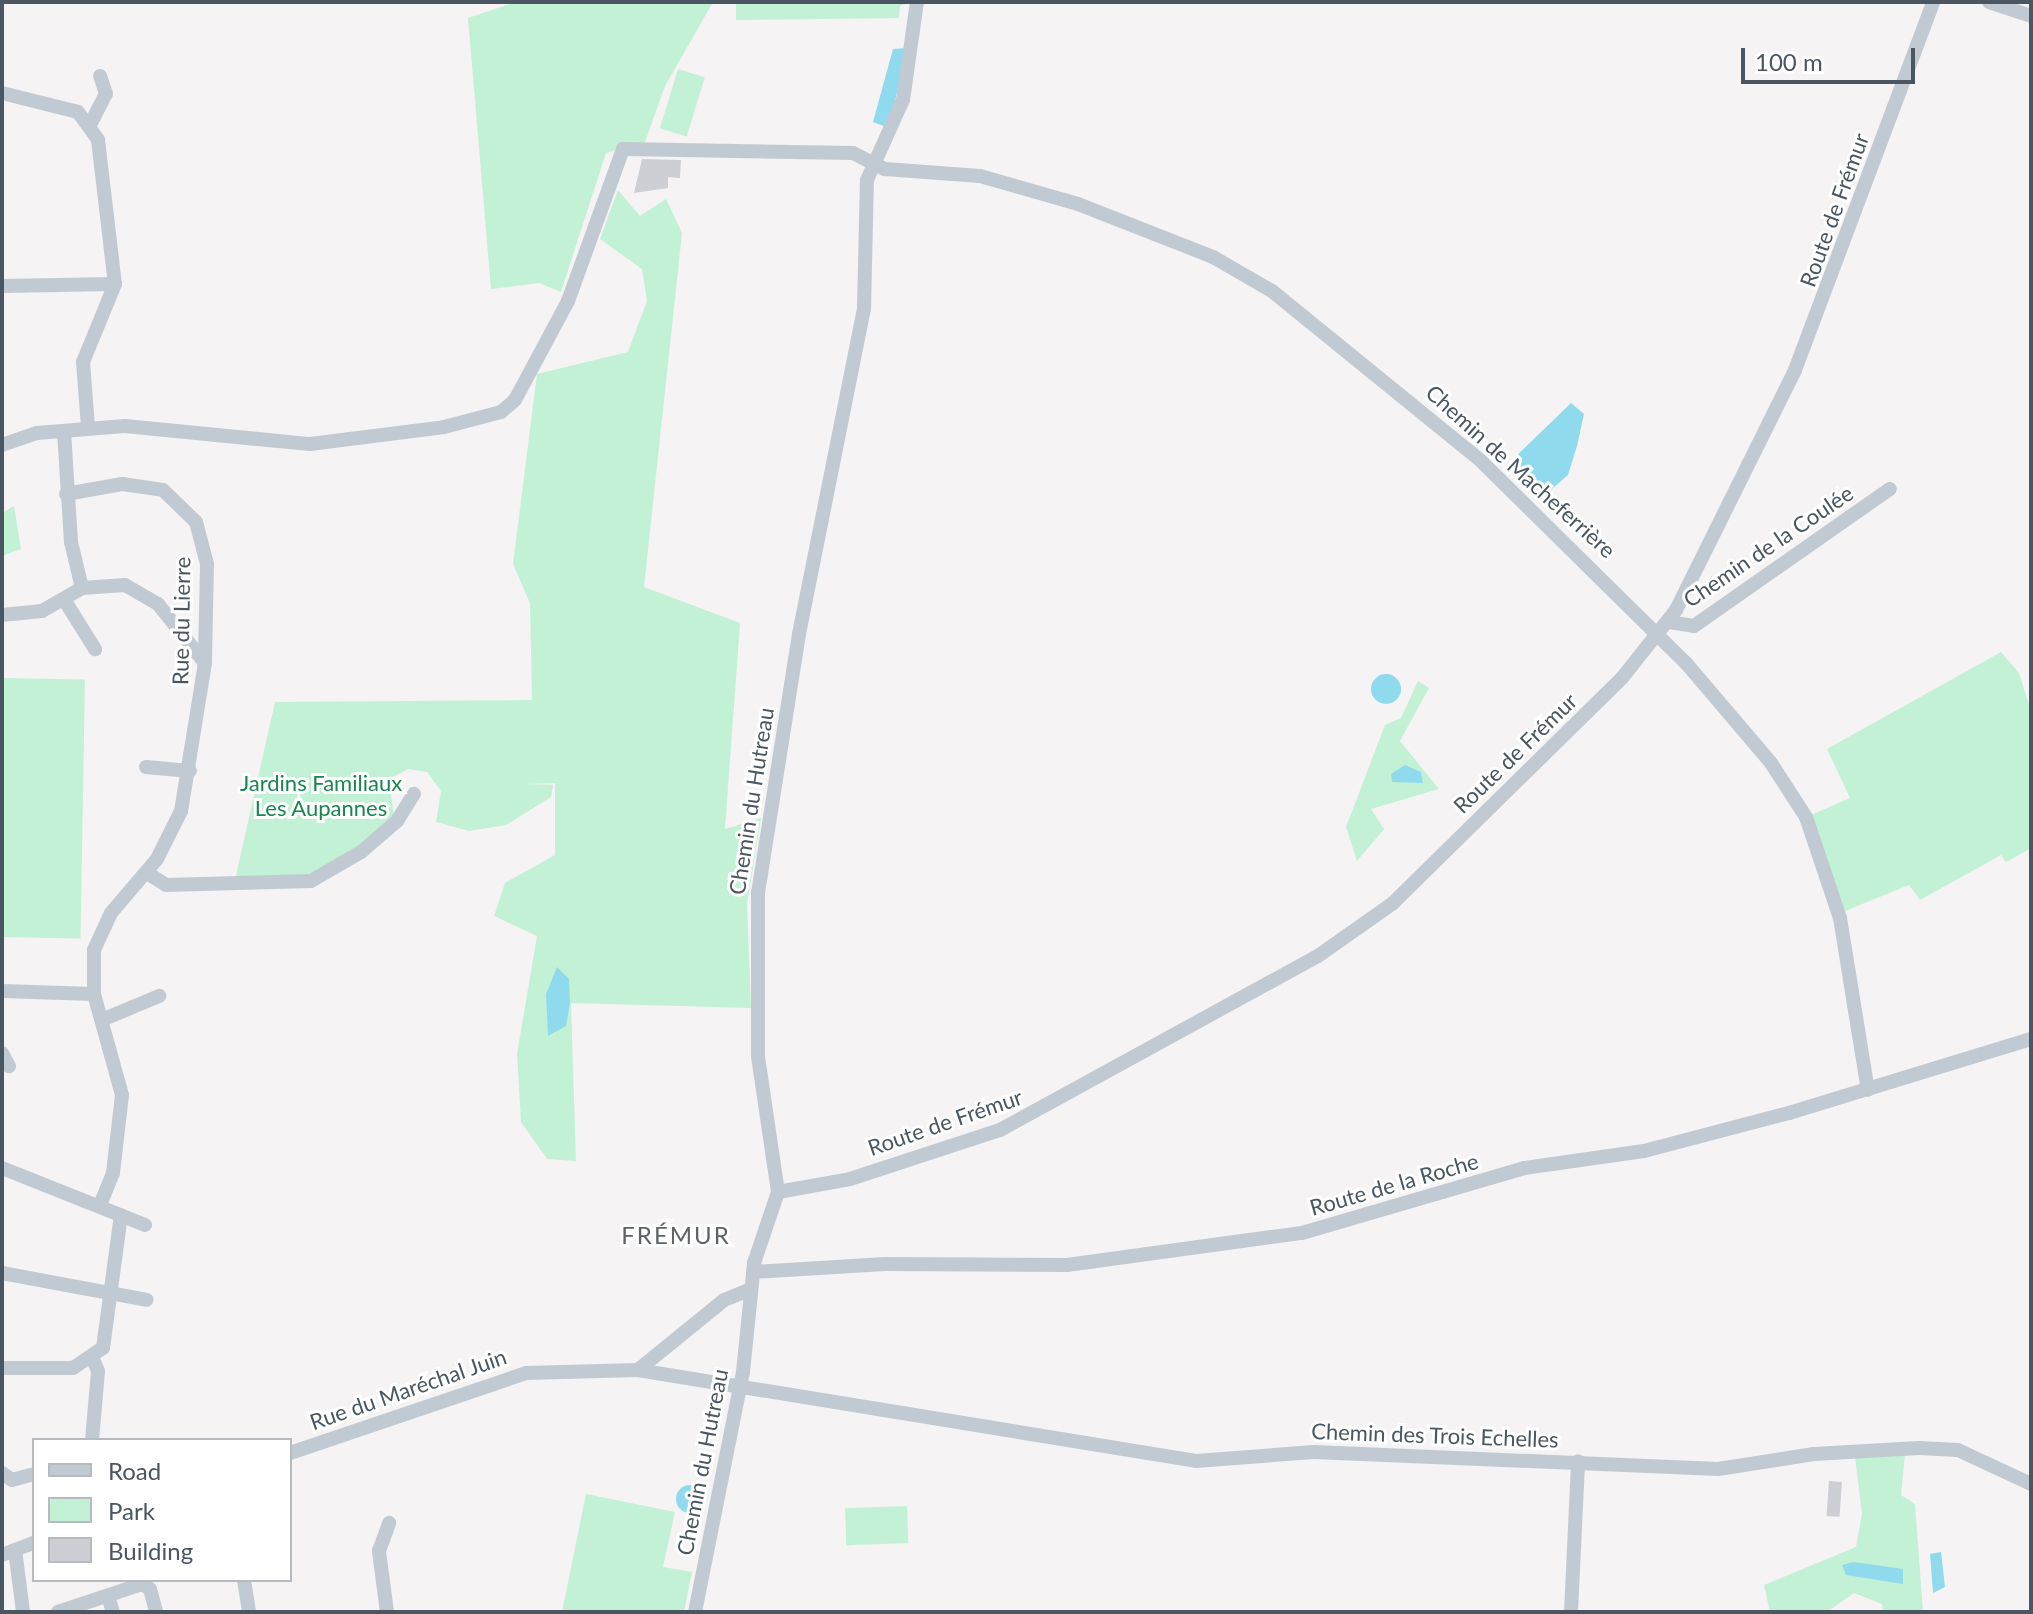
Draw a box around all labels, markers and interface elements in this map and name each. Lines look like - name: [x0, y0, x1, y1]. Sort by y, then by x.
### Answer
- scale bar: [1745, 32, 1919, 82]
- text: 100 m: [1755, 47, 1823, 76]
- street label: Route de Frémur: [1794, 130, 1874, 290]
- street label: Chemin de Macheferrière: [1421, 379, 1621, 563]
- street label: Chemin de la Coulée: [1678, 479, 1858, 613]
- street label: Rue du Lierre: [167, 557, 195, 685]
- street label: Route de Frémur: [1448, 687, 1582, 819]
- street label: Chemin du Hutreau: [723, 705, 779, 897]
- park label: Jardins Familiaux Les Aupannes: [240, 769, 402, 820]
- street label: Route de Frémur: [864, 1083, 1026, 1161]
- street label: Route de la Roche: [1307, 1147, 1481, 1221]
- district label: FRÉMUR: [621, 1221, 731, 1249]
- street label: Rue du Maréchal Juin: [306, 1343, 510, 1435]
- street label: Chemin du Hutreau: [671, 1367, 733, 1557]
- street label: Chemin des Trois Echelles: [1311, 1417, 1559, 1453]
- legend: [32, 1438, 292, 1582]
- text: Road: [108, 1456, 161, 1485]
- text: Park: [108, 1496, 155, 1525]
- text: Building: [108, 1536, 193, 1565]

